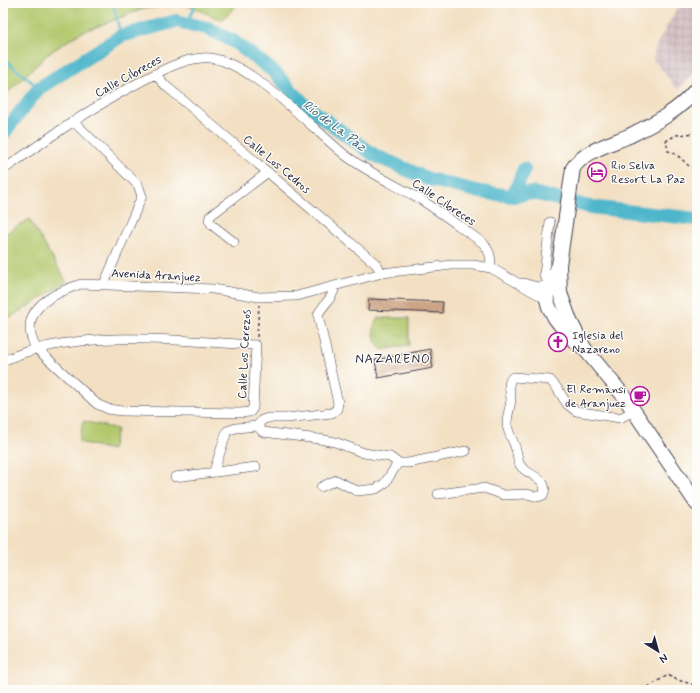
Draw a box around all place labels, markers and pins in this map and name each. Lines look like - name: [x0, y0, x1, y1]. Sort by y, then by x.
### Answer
- place label: Rio Selva Resort La Paz: [611, 158, 685, 188]
- hotel icon: Rio Selva Resort La Paz: [586, 161, 608, 183]
- place label: Iglesia del Nazareno: [572, 328, 624, 358]
- church icon: Iglesia del Nazareno: [547, 331, 569, 353]
- place label: El Remansi de Aranjuez: [565, 382, 626, 412]
- cafe icon: El Remansi de Aranjuez: [629, 385, 651, 407]

